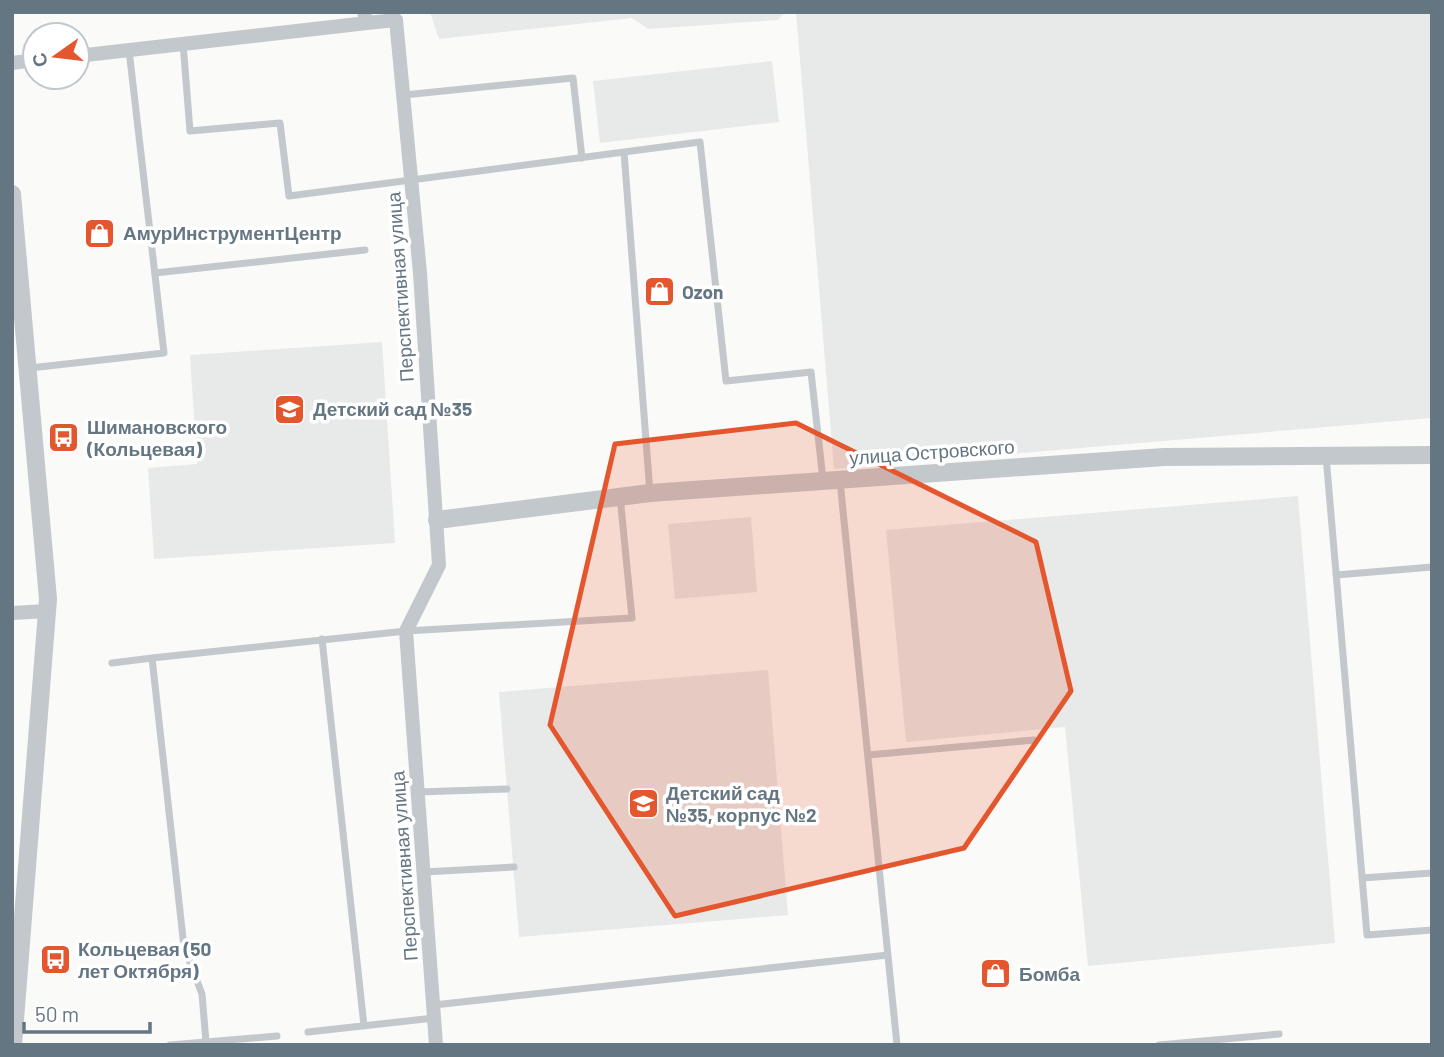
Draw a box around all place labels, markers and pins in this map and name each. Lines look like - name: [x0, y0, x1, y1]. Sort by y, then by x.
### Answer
- shop icon: АмурИнструментЦентр: [83, 216, 117, 250]
- place label: АмурИнструментЦентр: [123, 221, 342, 244]
- shop icon: Ozon: [642, 275, 676, 309]
- place label: Ozon: [682, 280, 724, 303]
- school or university icon: Детский сад №35: [273, 392, 307, 426]
- place label: Детский сад №35: [313, 397, 472, 420]
- place label: Шимановского (Кольцевая): [86, 415, 227, 460]
- bus stop icon: Шимановского (Кольцевая): [47, 421, 81, 455]
- place label: Детский сад №35, корпус №2: [666, 781, 817, 826]
- school or university icon: Детский сад №35, корпус №2: [626, 787, 660, 821]
- place label: Кольцевая (50 лет Октября): [78, 937, 211, 982]
- bus stop icon: Кольцевая (50 лет Октября): [38, 943, 72, 977]
- shop icon: Бомба: [979, 957, 1013, 991]
- place label: Бомба: [1019, 962, 1081, 985]

